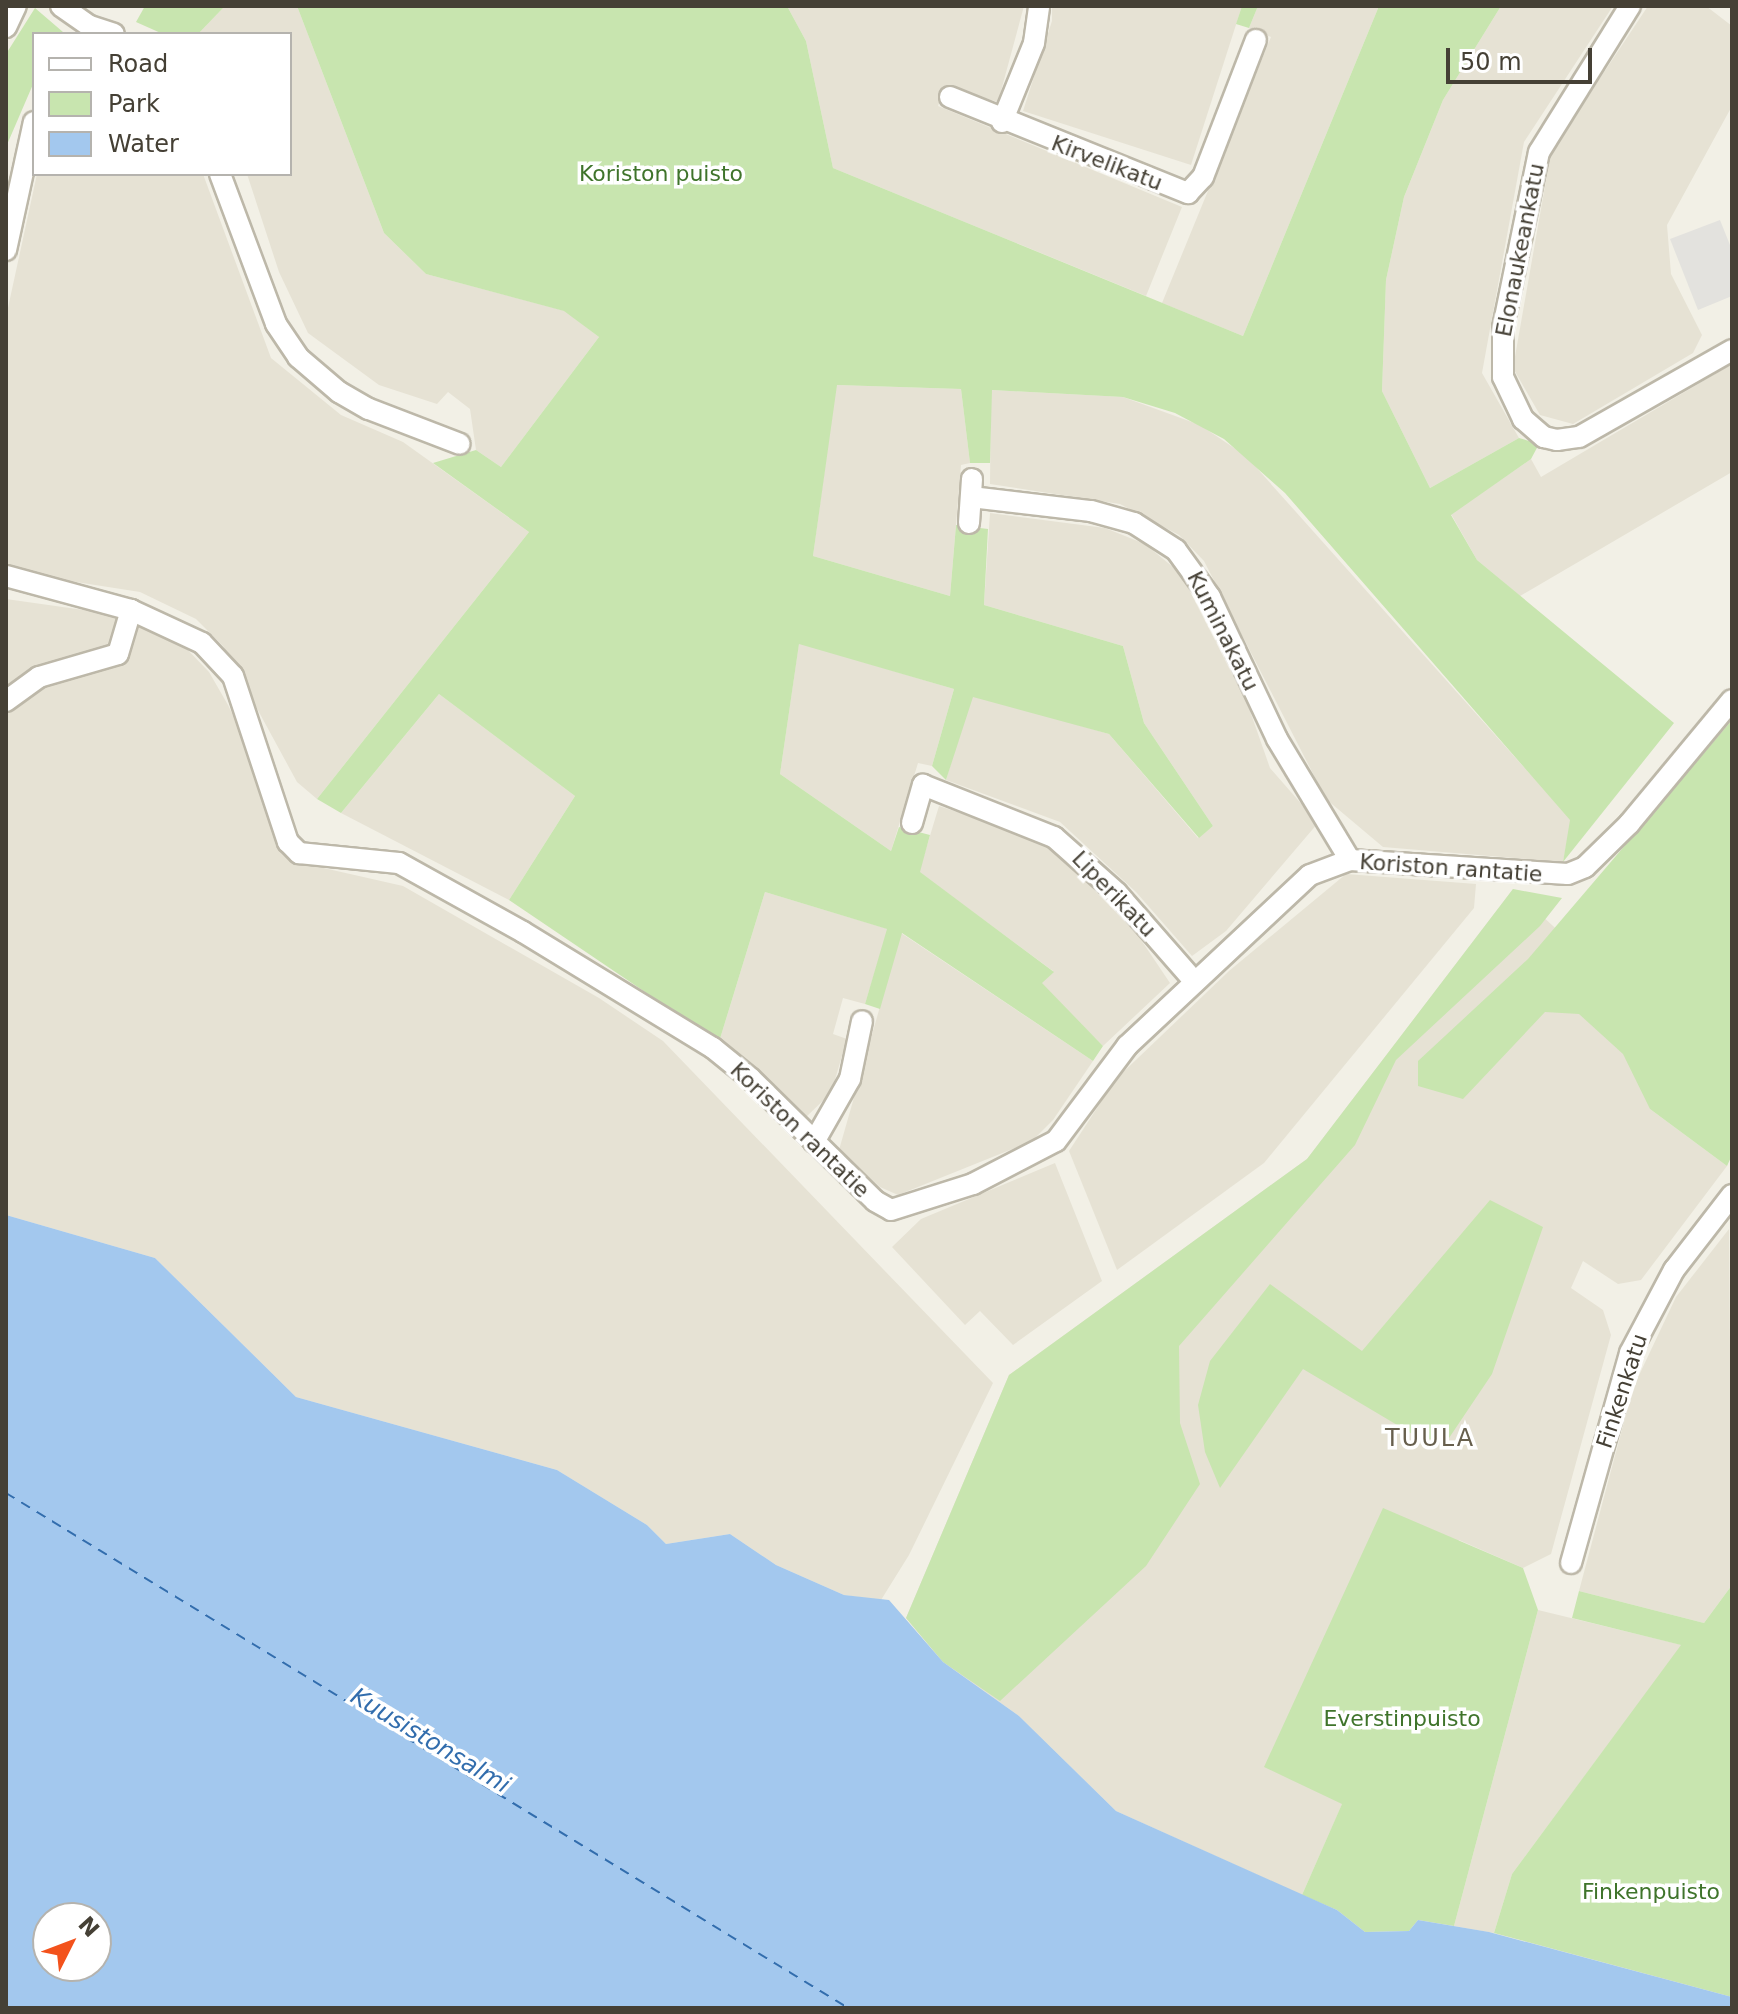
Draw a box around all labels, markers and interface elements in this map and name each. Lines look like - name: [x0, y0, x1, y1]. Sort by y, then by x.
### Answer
- legend: [32, 32, 292, 176]
- scale bar: [1450, 32, 1596, 82]
- text: 50 m: [1460, 48, 1522, 76]
- text: Road: [108, 50, 168, 78]
- text: Park: [108, 90, 160, 118]
- text: Water: [108, 130, 179, 158]
- street label: Kirvelikatu: [1048, 130, 1166, 196]
- park label: Koriston puisto: [579, 161, 743, 187]
- street label: Elonaukeankatu: [1490, 161, 1550, 339]
- street label: Kuminakatu: [1182, 567, 1264, 695]
- street label: Liperikatu: [1066, 845, 1162, 943]
- street label: Koriston rantatie: [1359, 848, 1543, 888]
- street label: Koriston rantatie: [725, 1057, 875, 1203]
- street label: Finkenkatu: [1591, 1330, 1653, 1452]
- district label: TUULA: [1385, 1425, 1475, 1453]
- water label: Kuusistonsalmi: [345, 1682, 515, 1800]
- park label: Everstinpuisto: [1323, 1706, 1481, 1732]
- park label: Finkenpuisto: [1582, 1879, 1720, 1905]
- north arrow: [32, 1902, 112, 1982]
- text: N: [73, 1912, 104, 1942]

